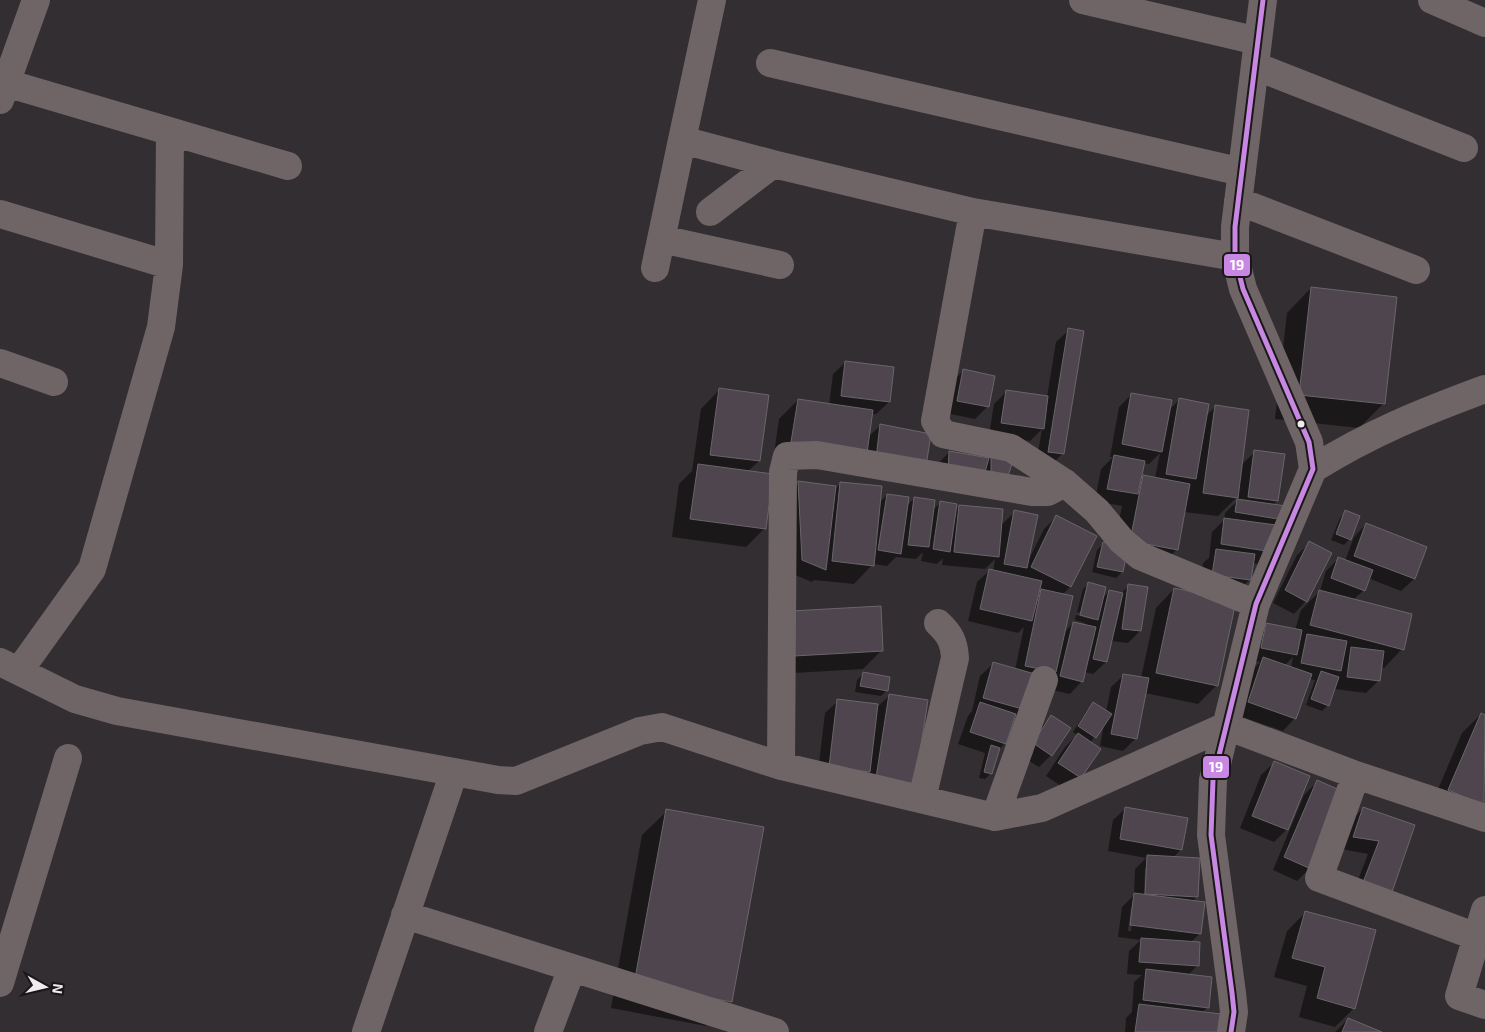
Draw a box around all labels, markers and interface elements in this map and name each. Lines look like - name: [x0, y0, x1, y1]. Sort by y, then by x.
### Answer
- line badge: 19: [1223, 253, 1251, 277]
- text: 19: [1230, 256, 1244, 273]
- unlabelled marker: [1296, 419, 1306, 429]
- line badge: 19: [1202, 755, 1230, 779]
- text: 19: [1209, 758, 1223, 775]
- north arrow: [20, 962, 70, 1012]
- text: N: [49, 983, 67, 995]

